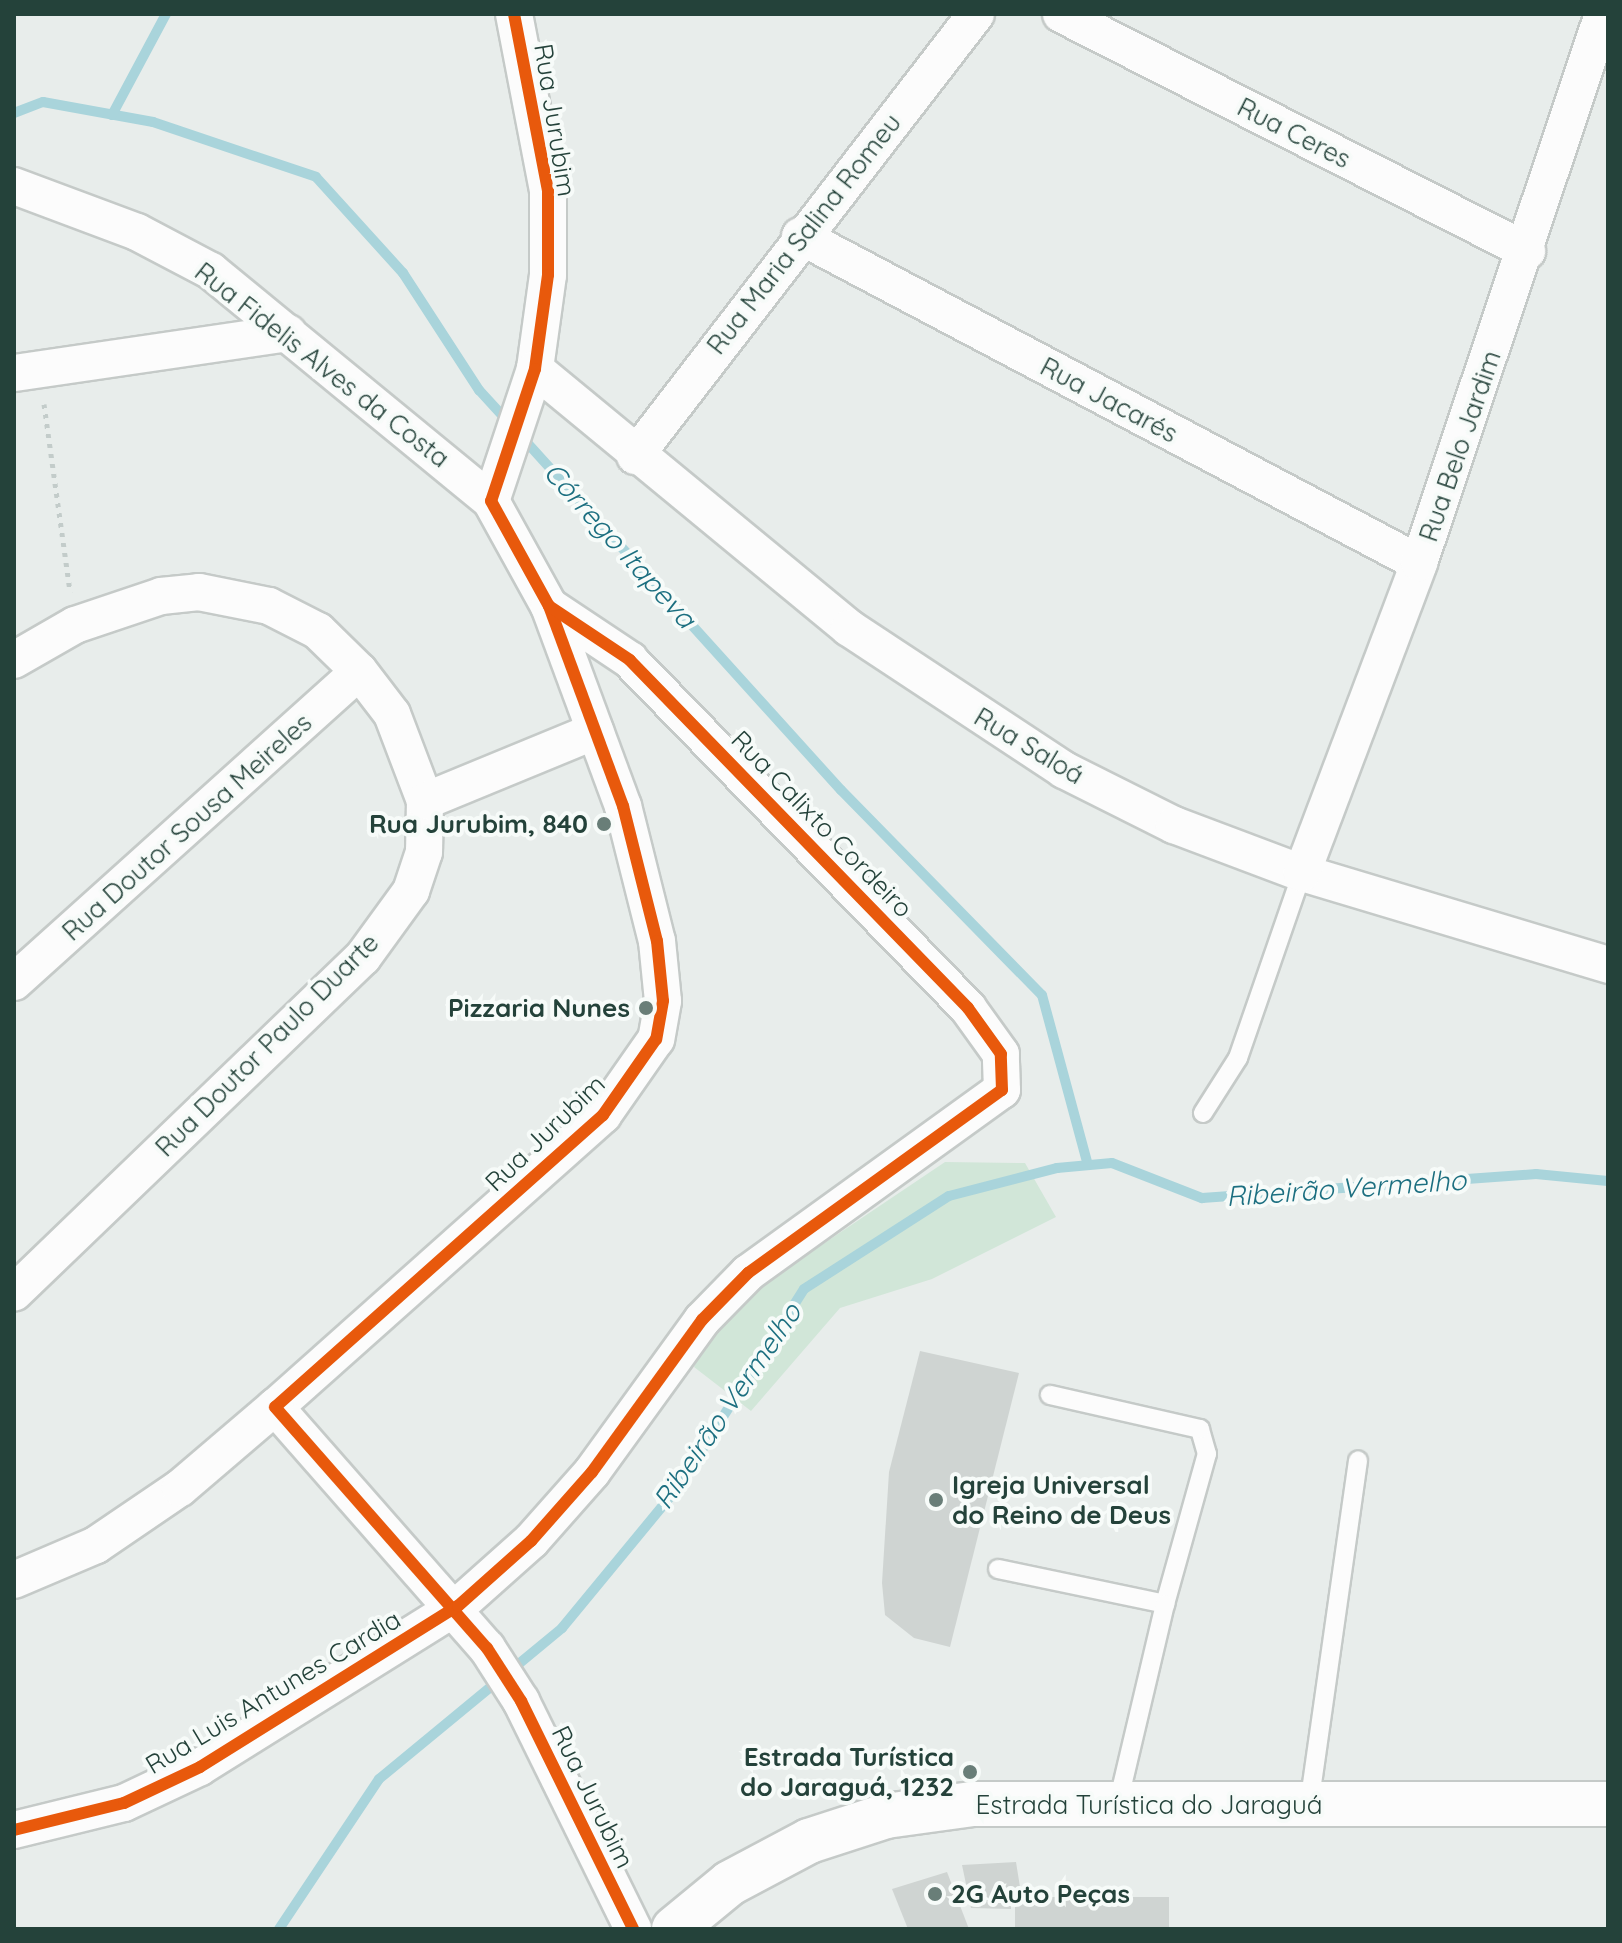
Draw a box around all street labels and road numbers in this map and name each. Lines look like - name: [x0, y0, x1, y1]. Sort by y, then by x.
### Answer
- street label: Rua Jurubim: [528, 41, 582, 199]
- street label: Rua Ceres: [1232, 91, 1356, 175]
- street label: Rua Maria Salina Romeu: [700, 108, 908, 360]
- street label: Rua Fidelis Alves da Costa: [189, 256, 455, 474]
- street label: Rua Belo Jardim: [1413, 346, 1507, 546]
- street label: Rua Jacarés: [1035, 351, 1183, 449]
- street label: Rua Saloá: [969, 701, 1089, 791]
- street label: Rua Doutor Sousa Meireles: [56, 707, 318, 947]
- street label: Rua Calixto Cordeiro: [725, 724, 919, 924]
- street label: Rua Doutor Paulo Duarte: [149, 927, 385, 1163]
- street label: Rua Jurubim: [479, 1068, 611, 1198]
- street label: Rua Luis Antunes Cardia: [140, 1603, 406, 1781]
- street label: Rua Jurubim: [545, 1721, 641, 1873]
- street label: Estrada Turística do Jaraguá: [976, 1789, 1322, 1821]

